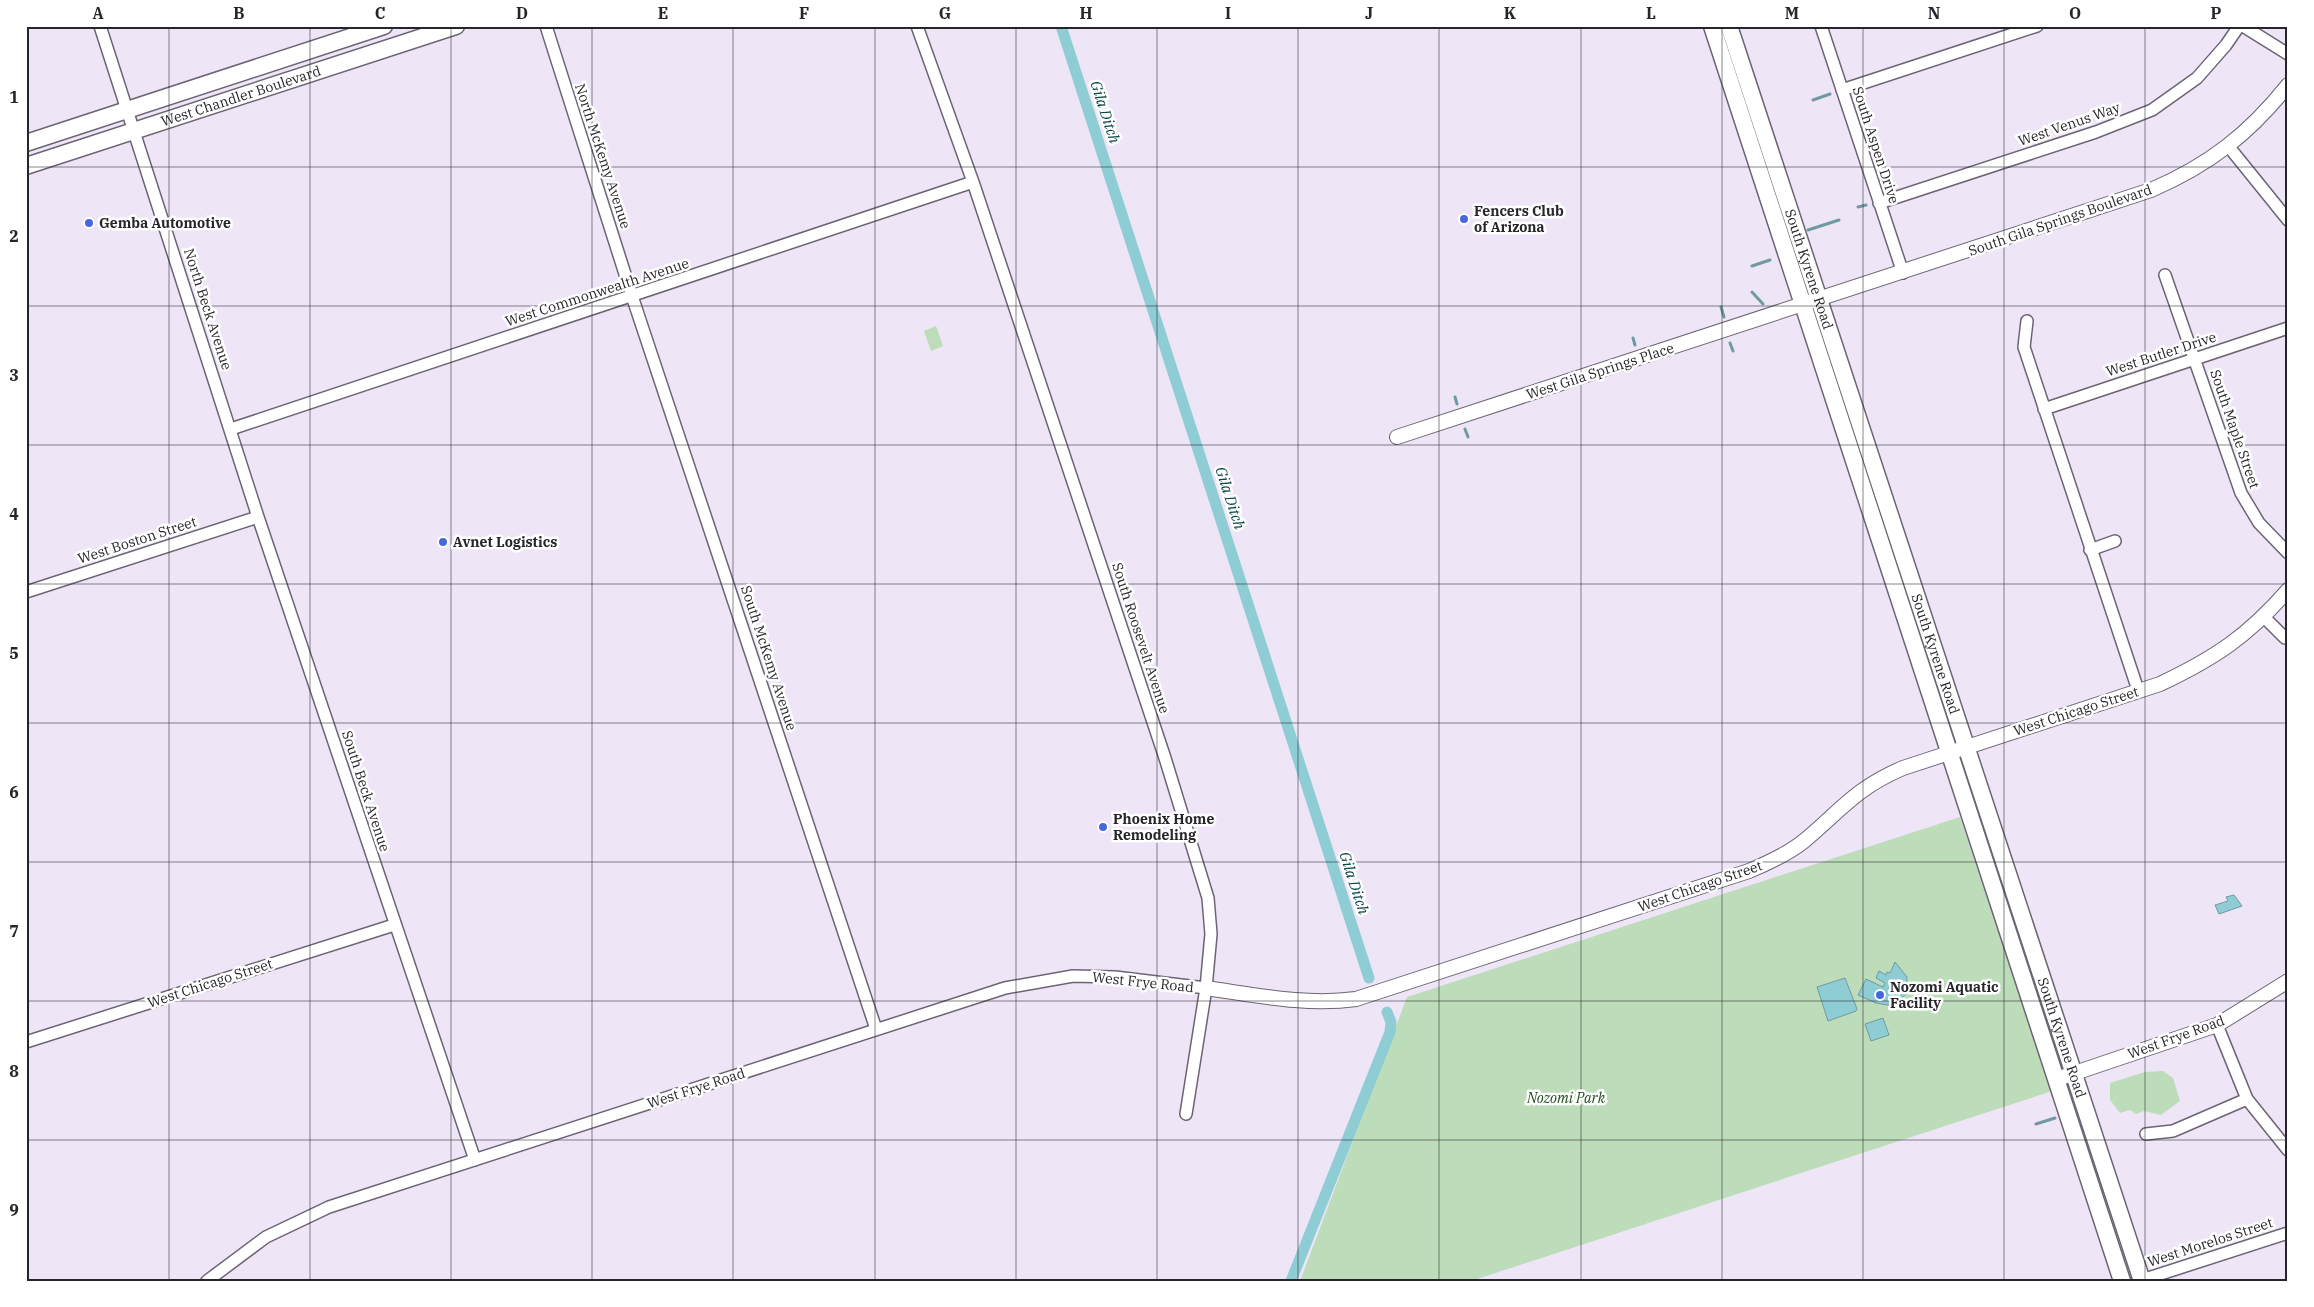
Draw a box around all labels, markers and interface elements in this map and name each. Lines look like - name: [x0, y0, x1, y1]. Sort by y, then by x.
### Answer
- text: A: [92, 3, 104, 23]
- text: B: [233, 3, 245, 23]
- text: C: [375, 3, 385, 23]
- text: D: [516, 3, 528, 23]
- text: E: [658, 3, 668, 23]
- text: F: [799, 3, 809, 23]
- text: G: [939, 3, 951, 23]
- text: H: [1080, 3, 1093, 23]
- text: I: [1225, 3, 1231, 23]
- text: J: [1365, 3, 1373, 23]
- text: K: [1504, 3, 1517, 23]
- text: L: [1646, 3, 1656, 23]
- text: M: [1785, 3, 1799, 23]
- text: N: [1928, 3, 1940, 23]
- text: O: [2069, 3, 2081, 23]
- text: P: [2211, 3, 2222, 23]
- street label: West Chandler Boulevard: [159, 61, 323, 130]
- water label: Gila Ditch: [1086, 78, 1125, 146]
- street label: North McKemy Avenue: [571, 81, 635, 231]
- street label: South Aspen Drive: [1849, 84, 1903, 206]
- text: 1: [9, 87, 19, 107]
- street label: West Venus Way: [2016, 98, 2123, 150]
- street label: South Gila Springs Boulevard: [1966, 180, 2154, 260]
- place label: Fencers Club of Arizona: [1474, 202, 1564, 236]
- street label: South Kyrene Road: [1781, 207, 1837, 332]
- marker: Fencers Club of Arizona: [1458, 213, 1470, 225]
- place label: Gemba Automotive: [99, 214, 231, 232]
- marker: Gemba Automotive: [83, 217, 95, 229]
- text: 2: [9, 226, 19, 246]
- street label: North Beck Avenue: [180, 246, 236, 372]
- street label: West Commonwealth Avenue: [503, 254, 691, 330]
- street label: West Butler Drive: [2104, 328, 2218, 380]
- street label: West Gila Springs Place: [1524, 339, 1676, 403]
- text: 3: [9, 365, 19, 385]
- street label: South Maple Street: [2206, 367, 2264, 491]
- water label: Gila Ditch: [1211, 464, 1250, 532]
- text: 4: [9, 504, 19, 524]
- street label: West Boston Street: [75, 512, 199, 568]
- place label: Avnet Logistics: [453, 533, 557, 551]
- marker: Avnet Logistics: [437, 536, 449, 548]
- street label: South Roosevelt Avenue: [1108, 560, 1174, 716]
- street label: South McKemy Avenue: [737, 583, 801, 733]
- street label: South Kyrene Road: [1907, 591, 1964, 717]
- text: 5: [9, 643, 19, 663]
- street label: West Chicago Street: [2011, 682, 2141, 740]
- street label: South Beck Avenue: [338, 728, 394, 854]
- text: 6: [9, 782, 19, 802]
- place label: Phoenix Home Remodeling: [1113, 810, 1214, 844]
- marker: Phoenix Home Remodeling: [1097, 821, 1109, 833]
- water label: Gila Ditch: [1335, 849, 1374, 917]
- street label: West Chicago Street: [1635, 856, 1765, 916]
- text: 7: [9, 921, 19, 941]
- street label: West Chicago Street: [145, 954, 275, 1012]
- street label: West Frye Road: [1091, 968, 1195, 996]
- street label: South Kyrene Road: [2034, 975, 2090, 1101]
- place label: Nozomi Aquatic Facility: [1890, 978, 1999, 1012]
- marker: Nozomi Aquatic Facility: [1874, 989, 1886, 1001]
- street label: West Frye Road: [2125, 1011, 2227, 1063]
- text: 8: [9, 1061, 19, 1081]
- street label: West Frye Road: [645, 1064, 748, 1112]
- park label: Nozomi Park: [1526, 1089, 1606, 1107]
- text: 9: [9, 1200, 19, 1220]
- street label: West Morelos Street: [2145, 1213, 2275, 1271]

